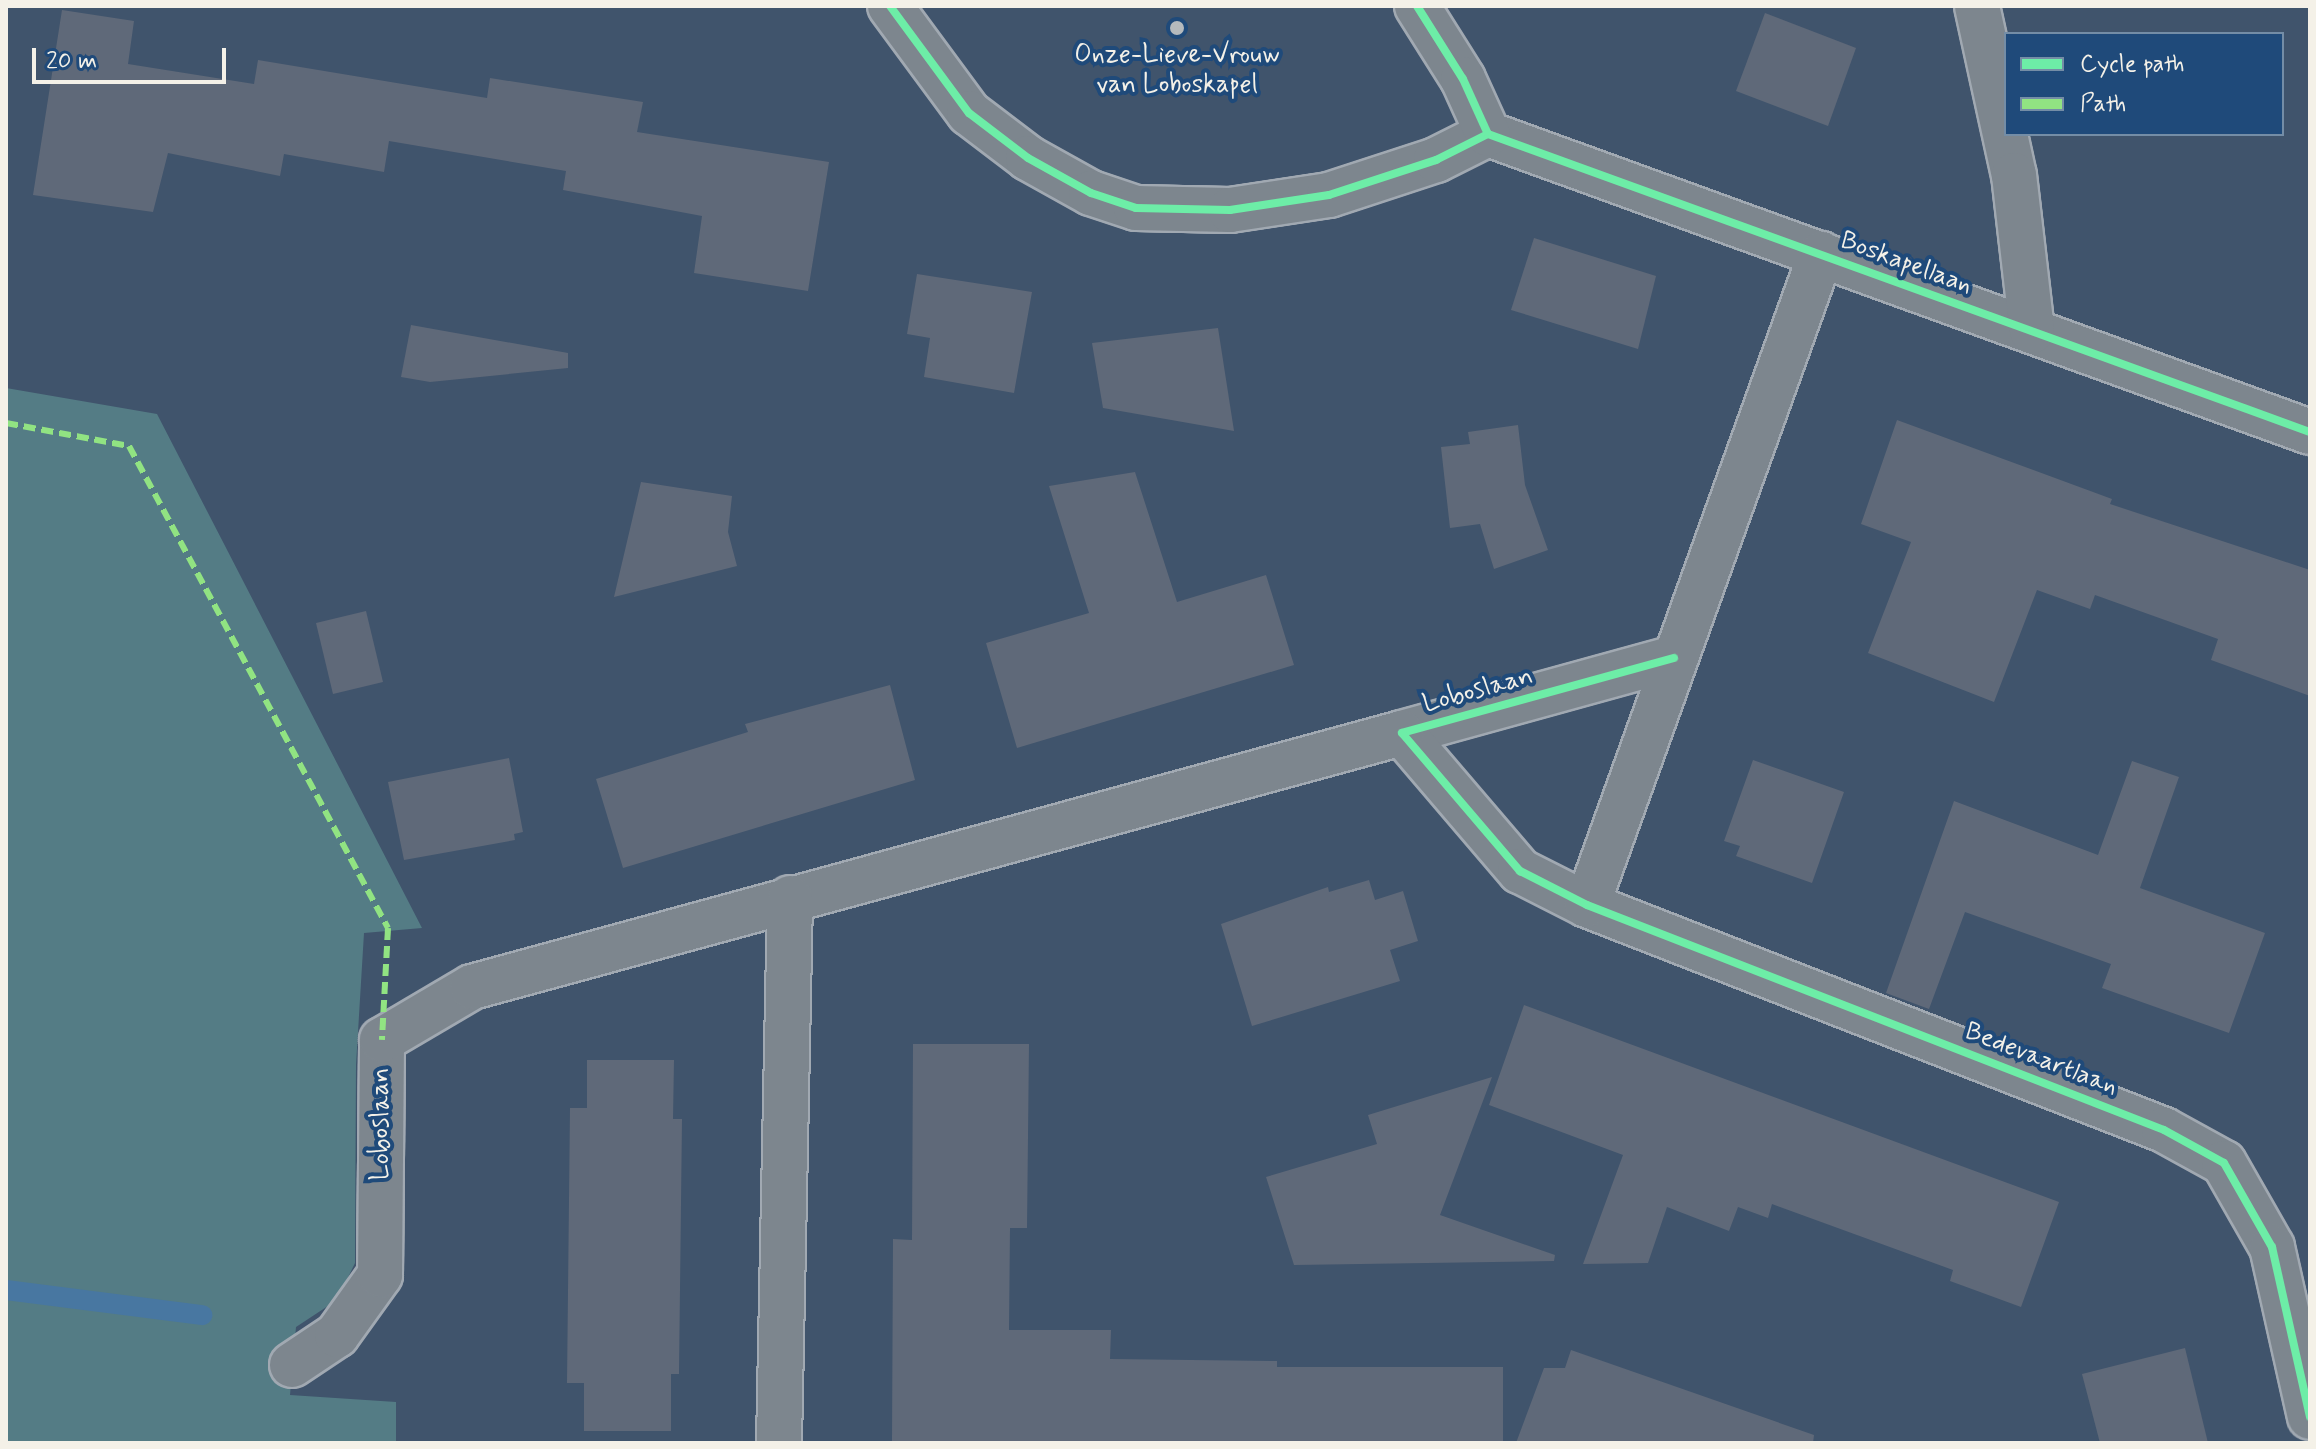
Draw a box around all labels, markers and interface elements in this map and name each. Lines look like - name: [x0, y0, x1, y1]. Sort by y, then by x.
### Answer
- marker: Onze-Lieve-Vrouw van Loboskapel: [1168, 19, 1186, 37]
- scale bar: [36, 32, 230, 82]
- legend: [2004, 32, 2284, 136]
- place label: Onze-Lieve-Vrouw van Loboskapel: [1074, 40, 1280, 102]
- text: 20 m: [46, 46, 97, 77]
- text: Cycle path: [2080, 49, 2185, 80]
- text: Path: [2080, 89, 2126, 120]
- street label: Boskapellaan: [1836, 226, 1976, 302]
- street label: Loboslaan: [1420, 661, 1536, 721]
- street label: Bedevaartlaan: [1960, 1017, 2122, 1103]
- street label: Loboslaan: [366, 1068, 398, 1180]

